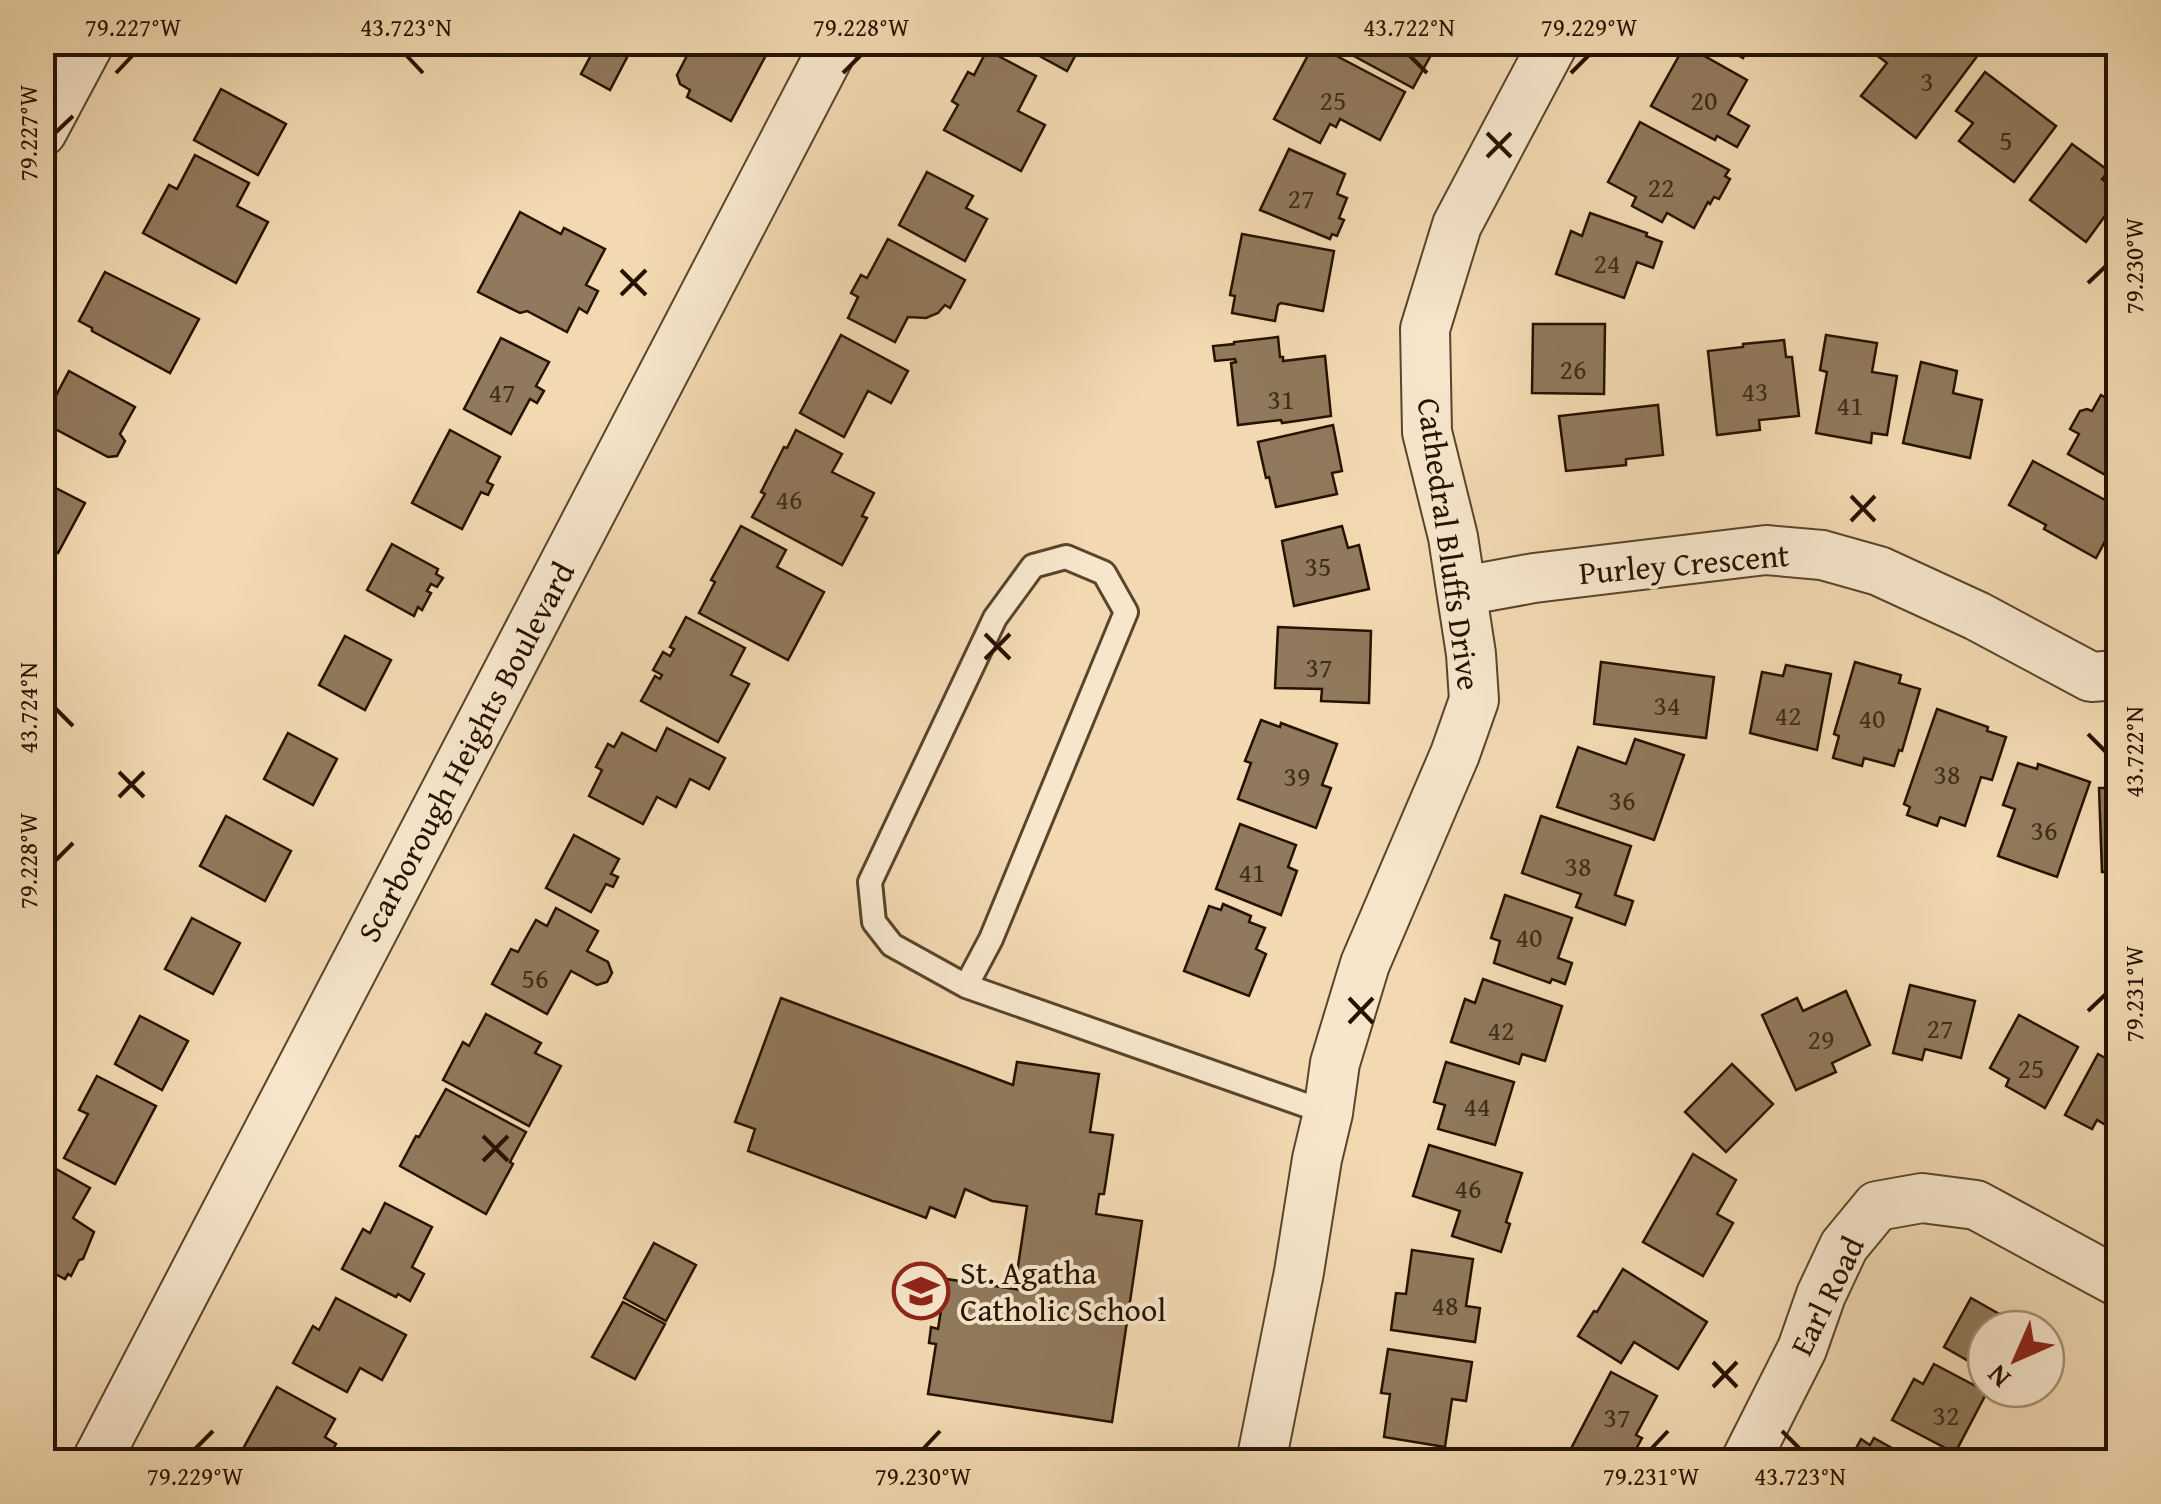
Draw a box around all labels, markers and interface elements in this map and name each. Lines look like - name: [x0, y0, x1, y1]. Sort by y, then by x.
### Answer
- text: 79.227°W: [85, 9, 181, 45]
- text: 43.723°N: [360, 9, 452, 45]
- text: 79.228°W: [813, 9, 909, 45]
- text: 43.722°N: [1363, 9, 1455, 45]
- text: 79.229°W: [1541, 9, 1637, 45]
- house number: 3: [1920, 60, 1934, 101]
- house number: 25: [1320, 79, 1346, 120]
- house number: 20: [1691, 79, 1717, 120]
- text: 79.227°W: [10, 85, 46, 181]
- house number: 5: [1999, 119, 2013, 160]
- house number: 22: [1648, 166, 1674, 207]
- house number: 27: [1288, 177, 1314, 218]
- text: 79.230°W: [2116, 218, 2152, 314]
- house number: 24: [1594, 242, 1620, 283]
- house number: 26: [1560, 348, 1586, 389]
- house number: 43: [1742, 370, 1768, 411]
- house number: 47: [489, 371, 515, 412]
- house number: 31: [1268, 378, 1294, 419]
- house number: 41: [1837, 384, 1863, 425]
- street label: Cathedral Bluffs Drive: [1406, 395, 1493, 693]
- house number: 46: [776, 478, 802, 519]
- street label: Purley Crescent: [1577, 531, 1791, 596]
- house number: 35: [1305, 545, 1331, 586]
- street label: Scarborough Heights Boulevard: [345, 553, 586, 950]
- house number: 37: [1306, 646, 1332, 687]
- text: 43.724°N: [10, 662, 46, 754]
- house number: 34: [1654, 684, 1680, 725]
- house number: 42: [1775, 694, 1801, 735]
- house number: 40: [1859, 697, 1885, 738]
- text: 43.722°N: [2116, 706, 2152, 798]
- house number: 38: [1934, 753, 1960, 794]
- house number: 39: [1284, 755, 1310, 796]
- house number: 36: [1609, 779, 1635, 820]
- house number: 36: [2031, 809, 2057, 850]
- text: 79.228°W: [10, 813, 46, 909]
- house number: 38: [1565, 845, 1591, 886]
- house number: 41: [1239, 851, 1265, 892]
- house number: 40: [1516, 916, 1542, 957]
- text: 79.231°W: [2116, 946, 2152, 1042]
- house number: 56: [522, 957, 548, 998]
- house number: 27: [1927, 1007, 1953, 1048]
- house number: 42: [1488, 1009, 1514, 1050]
- house number: 29: [1808, 1018, 1834, 1059]
- house number: 25: [2018, 1047, 2044, 1088]
- house number: 44: [1464, 1085, 1490, 1126]
- house number: 46: [1455, 1167, 1481, 1208]
- street label: Earl Road: [1777, 1228, 1876, 1363]
- place label: St. Agatha Catholic School: [960, 1249, 1166, 1333]
- school or university icon: St. Agatha Catholic School: [891, 1261, 951, 1321]
- house number: 48: [1432, 1284, 1458, 1325]
- north arrow: [1966, 1309, 2066, 1409]
- text: N: [1977, 1356, 2019, 1398]
- house number: 32: [1933, 1394, 1959, 1435]
- house number: 37: [1604, 1396, 1630, 1437]
- text: 79.229°W: [147, 1458, 243, 1494]
- text: 79.230°W: [875, 1458, 971, 1494]
- text: 79.231°W: [1603, 1458, 1699, 1494]
- text: 43.723°N: [1754, 1458, 1846, 1494]

